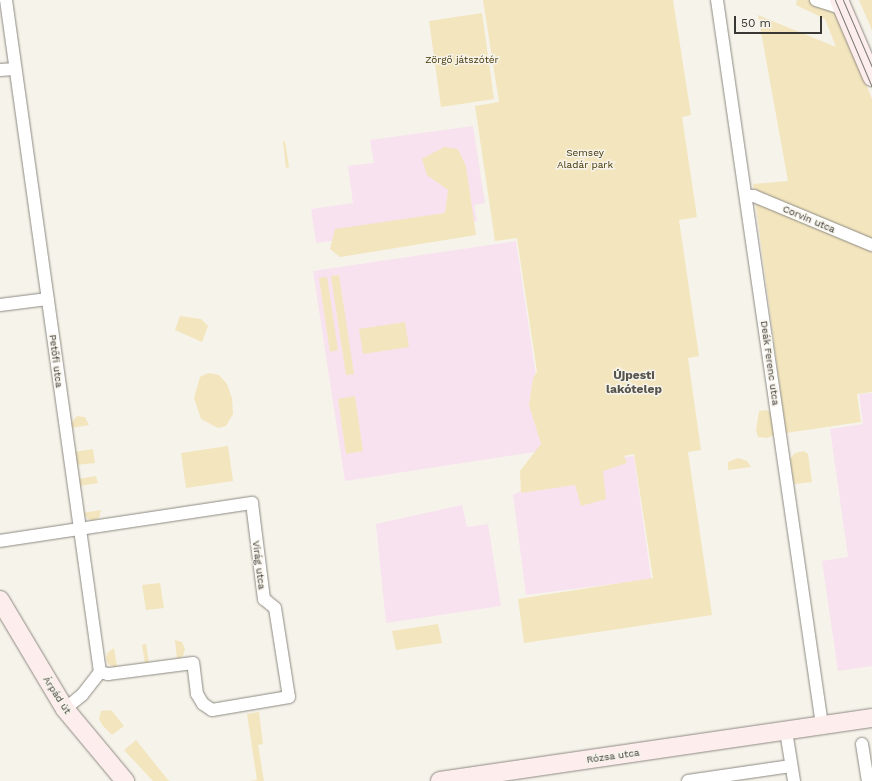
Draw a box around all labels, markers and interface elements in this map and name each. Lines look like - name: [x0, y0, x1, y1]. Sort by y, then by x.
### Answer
- scale bar: [736, 8, 824, 34]
- text: 50 m: [741, 16, 771, 30]
- park label: Zörgő játszótér: [425, 54, 499, 66]
- park label: Semsey Aladár park: [557, 146, 613, 170]
- street label: Corvin utca: [781, 203, 837, 235]
- street label: Deák Ferenc utca: [758, 320, 782, 406]
- street label: Petőfi utca: [47, 334, 65, 388]
- district label: Újpesti lakótelep: [606, 369, 662, 397]
- street label: Virág utca: [250, 540, 268, 590]
- street label: Árpád út: [40, 674, 74, 716]
- street label: Rózsa utca: [586, 746, 640, 766]

